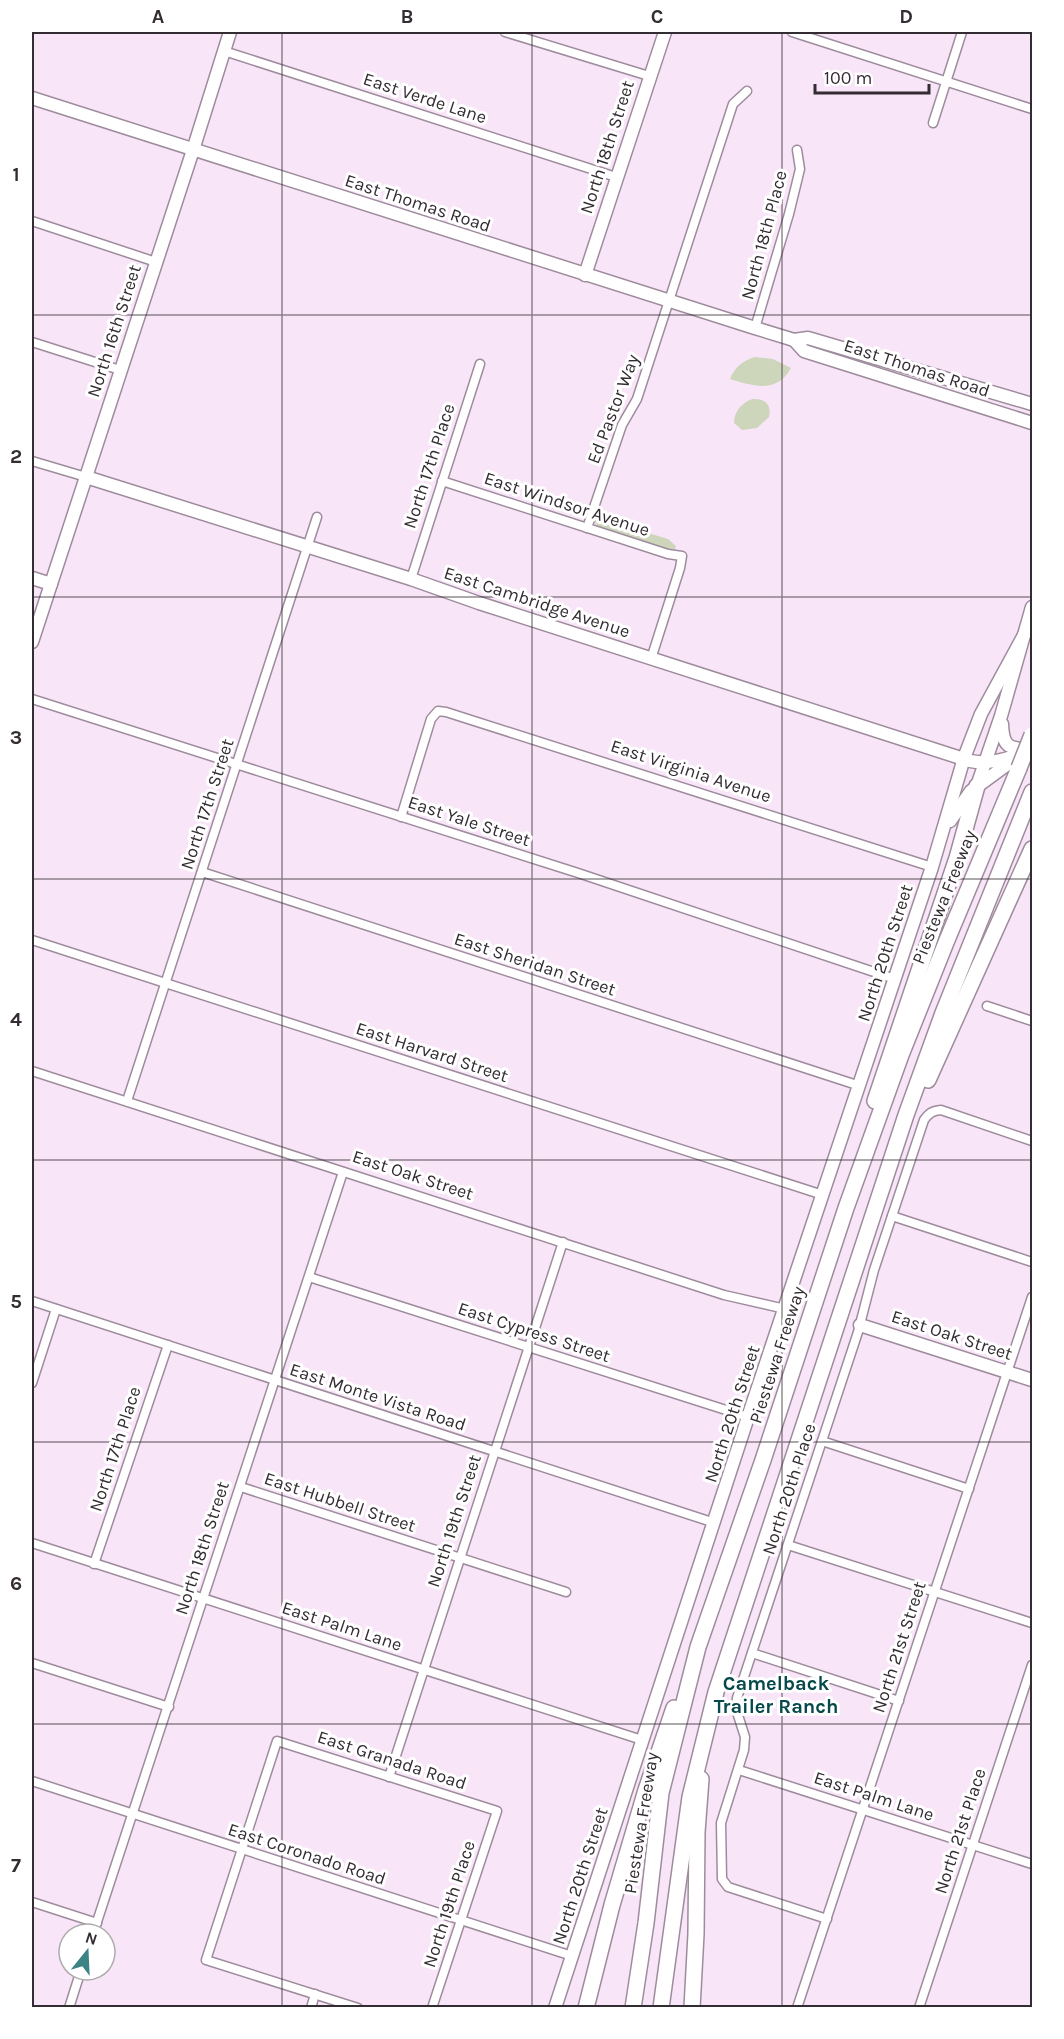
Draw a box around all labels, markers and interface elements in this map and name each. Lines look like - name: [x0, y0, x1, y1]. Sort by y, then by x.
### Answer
- text: A: [152, 5, 165, 28]
- text: B: [401, 5, 413, 28]
- text: C: [651, 5, 663, 28]
- text: D: [899, 5, 913, 28]
- scale bar: [815, 57, 929, 95]
- text: 100 m: [824, 67, 872, 89]
- street label: East Verde Lane: [361, 68, 489, 128]
- street label: North 18th Street: [575, 77, 639, 216]
- text: 1: [12, 163, 20, 186]
- street label: North 18th Place: [736, 168, 792, 302]
- street label: East Thomas Road: [342, 169, 494, 237]
- street label: North 16th Street: [82, 262, 146, 400]
- street label: East Thomas Road: [841, 334, 993, 402]
- street label: Ed Pastor Way: [582, 351, 644, 467]
- street label: North 17th Place: [398, 401, 460, 531]
- text: 2: [10, 445, 22, 468]
- street label: East Windsor Avenue: [481, 467, 653, 541]
- street label: East Cambridge Avenue: [441, 561, 633, 643]
- text: 3: [10, 726, 22, 749]
- street label: East Virginia Avenue: [608, 735, 774, 807]
- street label: North 17th Street: [175, 736, 239, 872]
- street label: East Yale Street: [405, 791, 533, 851]
- street label: Piestewa Freeway: [907, 826, 981, 967]
- street label: North 20th Street: [852, 881, 918, 1024]
- street label: East Sheridan Street: [451, 928, 619, 1001]
- text: 4: [10, 1008, 22, 1031]
- street label: East Harvard Street: [353, 1017, 511, 1087]
- street label: East Oak Street: [350, 1145, 476, 1205]
- street label: Piestewa Freeway: [744, 1283, 810, 1426]
- text: 5: [10, 1290, 22, 1313]
- street label: East Cypress Street: [455, 1297, 613, 1367]
- street label: East Oak Street: [889, 1305, 1015, 1365]
- street label: North 20th Street: [699, 1342, 765, 1485]
- street label: East Monte Vista Road: [287, 1358, 469, 1436]
- street label: North 17th Place: [84, 1384, 146, 1514]
- street label: North 20th Place: [757, 1420, 821, 1558]
- street label: North 19th Street: [422, 1452, 486, 1590]
- street label: East Hubbell Street: [262, 1467, 419, 1537]
- street label: North 18th Street: [170, 1478, 234, 1617]
- text: 6: [10, 1572, 22, 1595]
- street label: North 21st Street: [867, 1578, 931, 1715]
- street label: East Palm Lane: [279, 1596, 405, 1656]
- district label: Camelback Trailer Ranch: [714, 1672, 838, 1718]
- street label: East Granada Road: [315, 1725, 469, 1795]
- street label: Piestewa Freeway: [619, 1750, 663, 1895]
- street label: North 21st Place: [929, 1765, 991, 1897]
- street label: East Palm Lane: [811, 1766, 937, 1826]
- street label: North 20th Street: [547, 1804, 613, 1947]
- street label: East Coronado Road: [225, 1818, 389, 1890]
- street label: North 19th Place: [418, 1838, 480, 1970]
- text: 7: [11, 1854, 21, 1877]
- north arrow: [57, 1922, 117, 1982]
- text: N: [83, 1927, 100, 1949]

